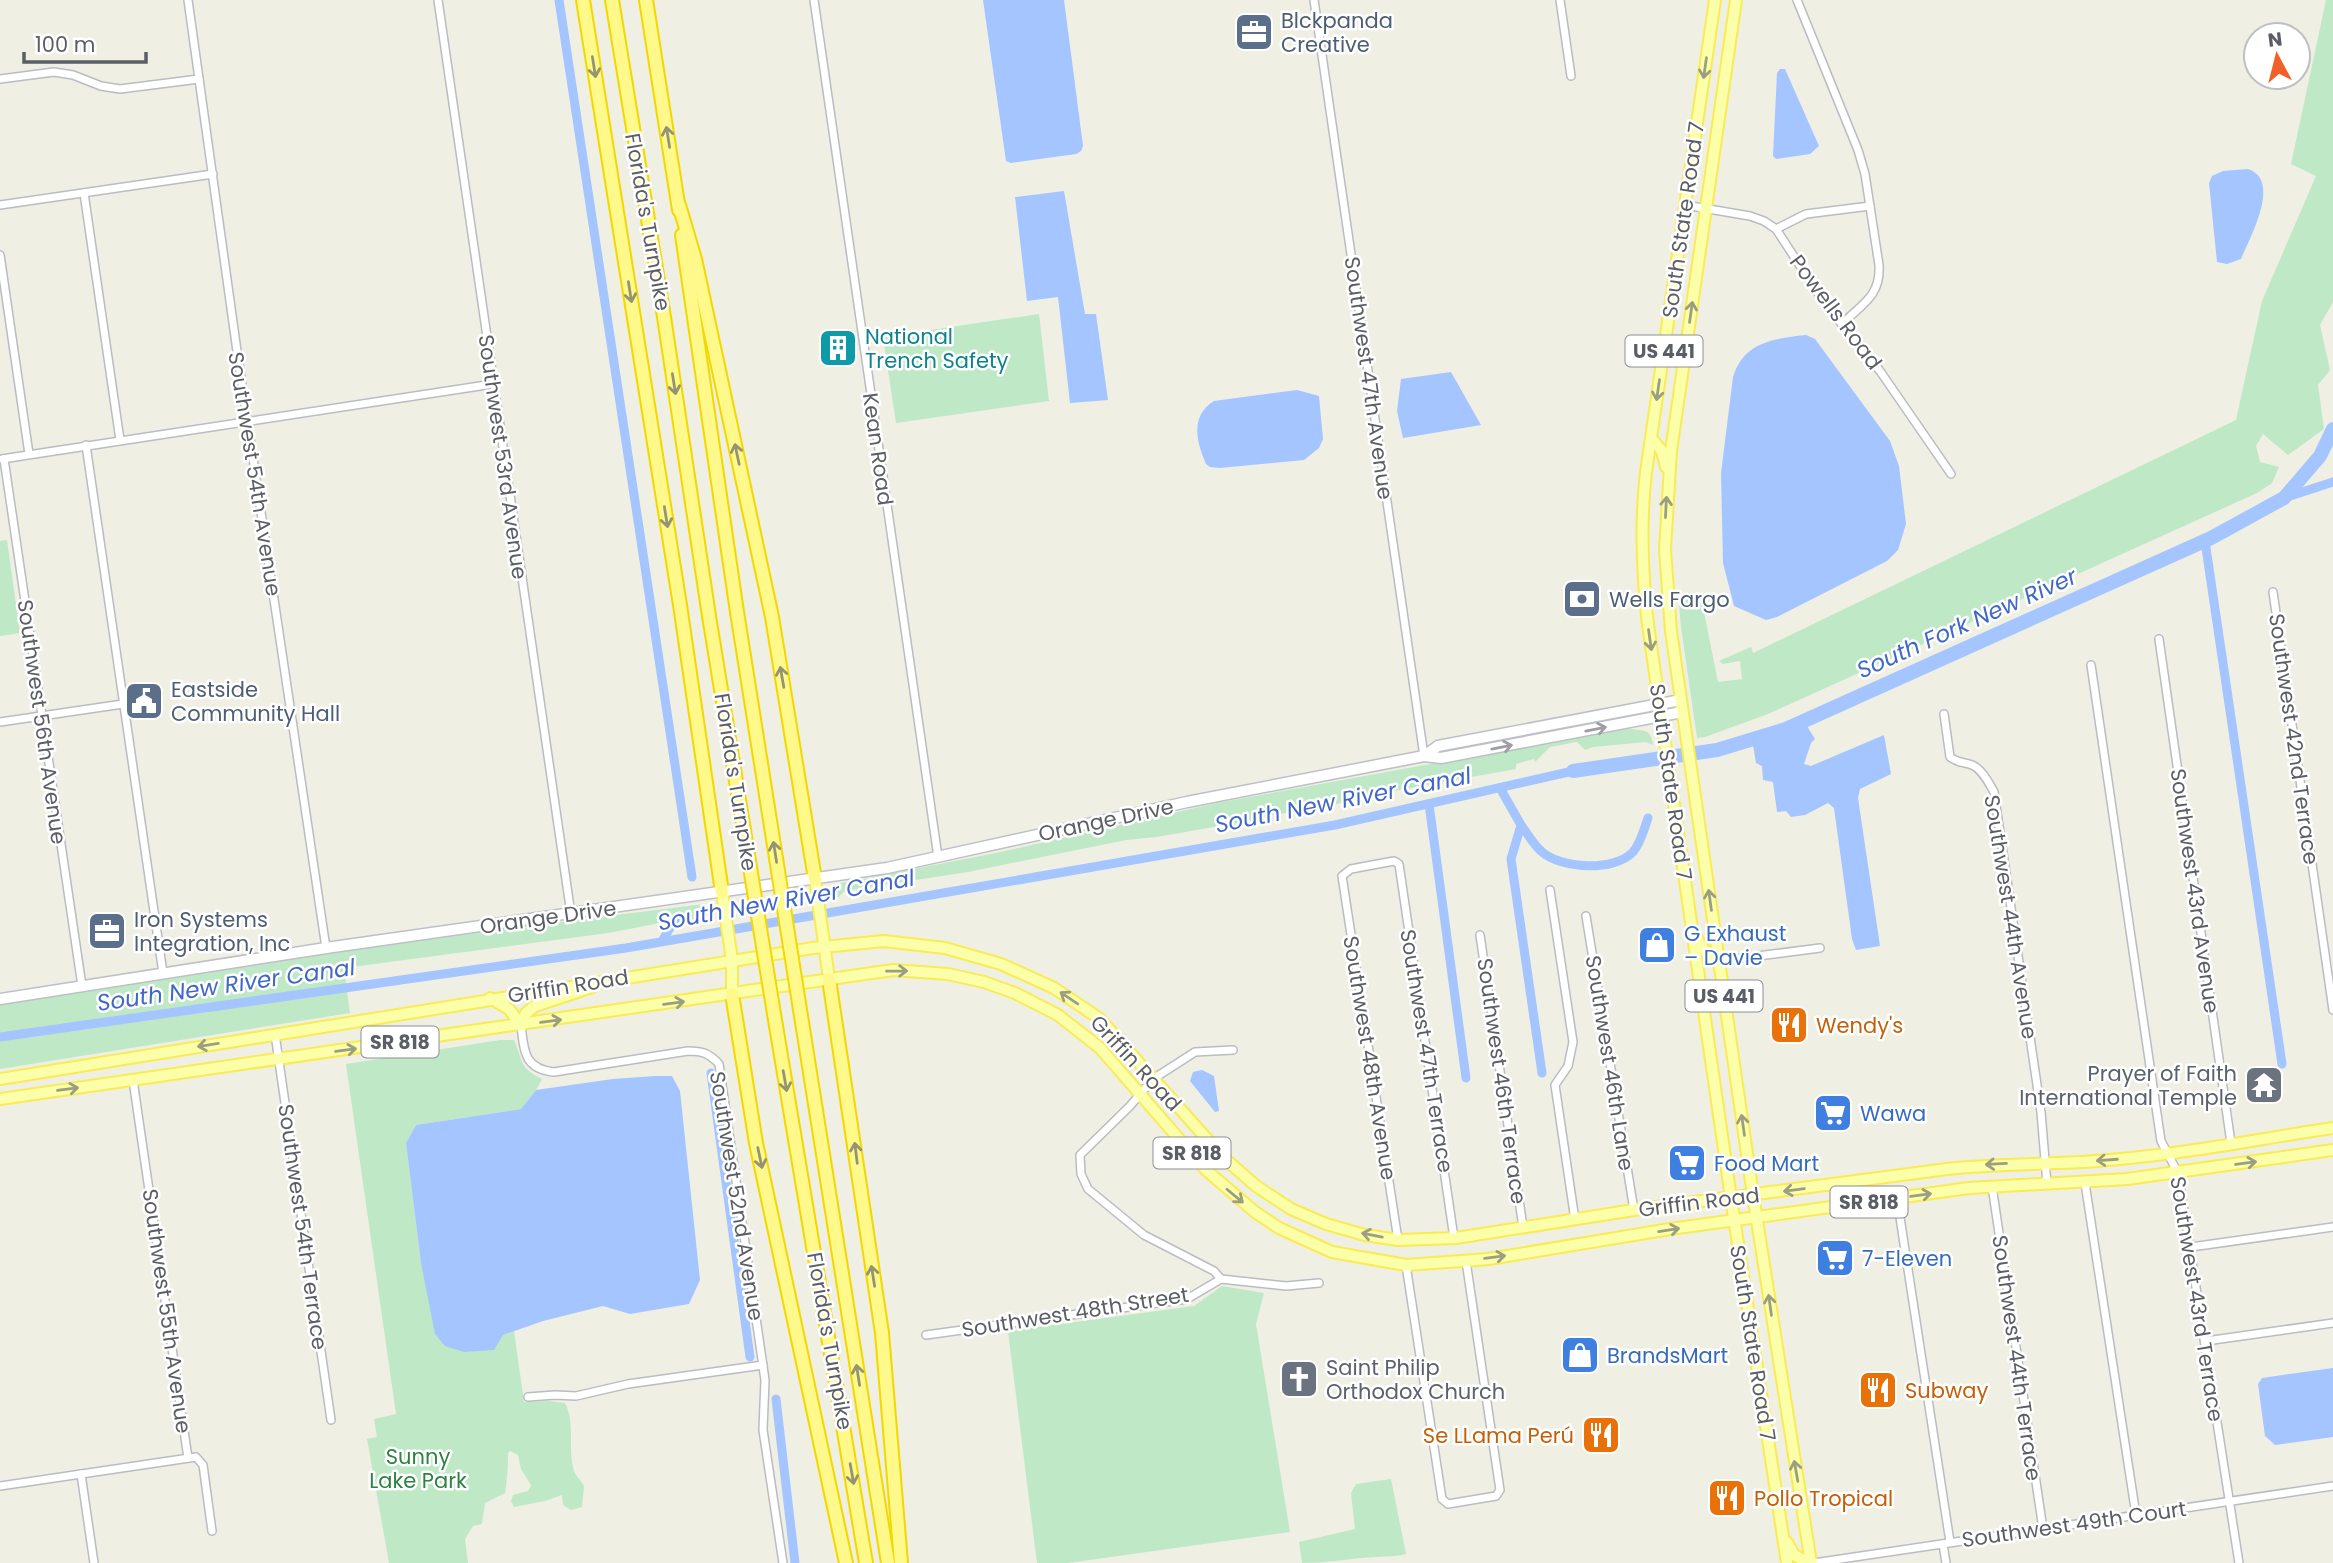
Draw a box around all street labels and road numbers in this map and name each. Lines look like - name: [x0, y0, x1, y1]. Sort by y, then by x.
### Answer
- street label: South State Road 7: [1655, 120, 1711, 320]
- street label: Florida's Turnpike: [618, 131, 678, 313]
- street label: Powells Road: [1783, 248, 1889, 376]
- street label: Southwest 47th Avenue: [1338, 255, 1400, 501]
- street label: Southwest 53rd Avenue: [471, 333, 535, 581]
- road number: US 441: [1626, 336, 1702, 366]
- street label: Southwest 54th Avenue: [221, 350, 289, 598]
- street label: Kean Road: [856, 391, 900, 507]
- street label: Southwest 56th Avenue: [10, 598, 74, 846]
- street label: Southwest 42nd Terrace: [2262, 612, 2326, 866]
- street label: South State Road 7: [1643, 682, 1699, 882]
- street label: Florida's Turnpike: [708, 691, 764, 873]
- street label: Southwest 43rd Avenue: [2163, 767, 2227, 1015]
- street label: Orange Drive: [1036, 792, 1176, 848]
- street label: Southwest 44th Avenue: [1977, 793, 2045, 1041]
- street label: Orange Drive: [478, 893, 618, 941]
- street label: Southwest 47th Terrace: [1393, 927, 1461, 1175]
- street label: Southwest 48th Avenue: [1336, 934, 1404, 1182]
- street label: Southwest 46th Lane: [1579, 953, 1641, 1173]
- street label: Southwest 46th Terrace: [1470, 956, 1534, 1206]
- street label: Griffin Road: [505, 962, 631, 1010]
- road number: US 441: [1686, 980, 1762, 1012]
- street label: Griffin Road: [1084, 1009, 1188, 1117]
- road number: SR 818: [362, 1026, 438, 1058]
- street label: Southwest 52nd Avenue: [703, 1069, 771, 1323]
- street label: Southwest 54th Terrace: [271, 1102, 335, 1352]
- road number: SR 818: [1154, 1138, 1230, 1168]
- street label: Southwest 43rd Terrace: [2163, 1174, 2231, 1424]
- street label: Griffin Road: [1637, 1180, 1761, 1224]
- road number: SR 818: [1830, 1186, 1908, 1218]
- street label: Southwest 55th Avenue: [135, 1187, 199, 1435]
- street label: Southwest 44th Terrace: [1985, 1233, 2049, 1483]
- street label: South State Road 7: [1723, 1243, 1783, 1443]
- street label: Florida's Turnpike: [800, 1250, 860, 1432]
- street label: Southwest 48th Street: [959, 1280, 1191, 1344]
- street label: Southwest 49th Court: [1960, 1494, 2188, 1554]

